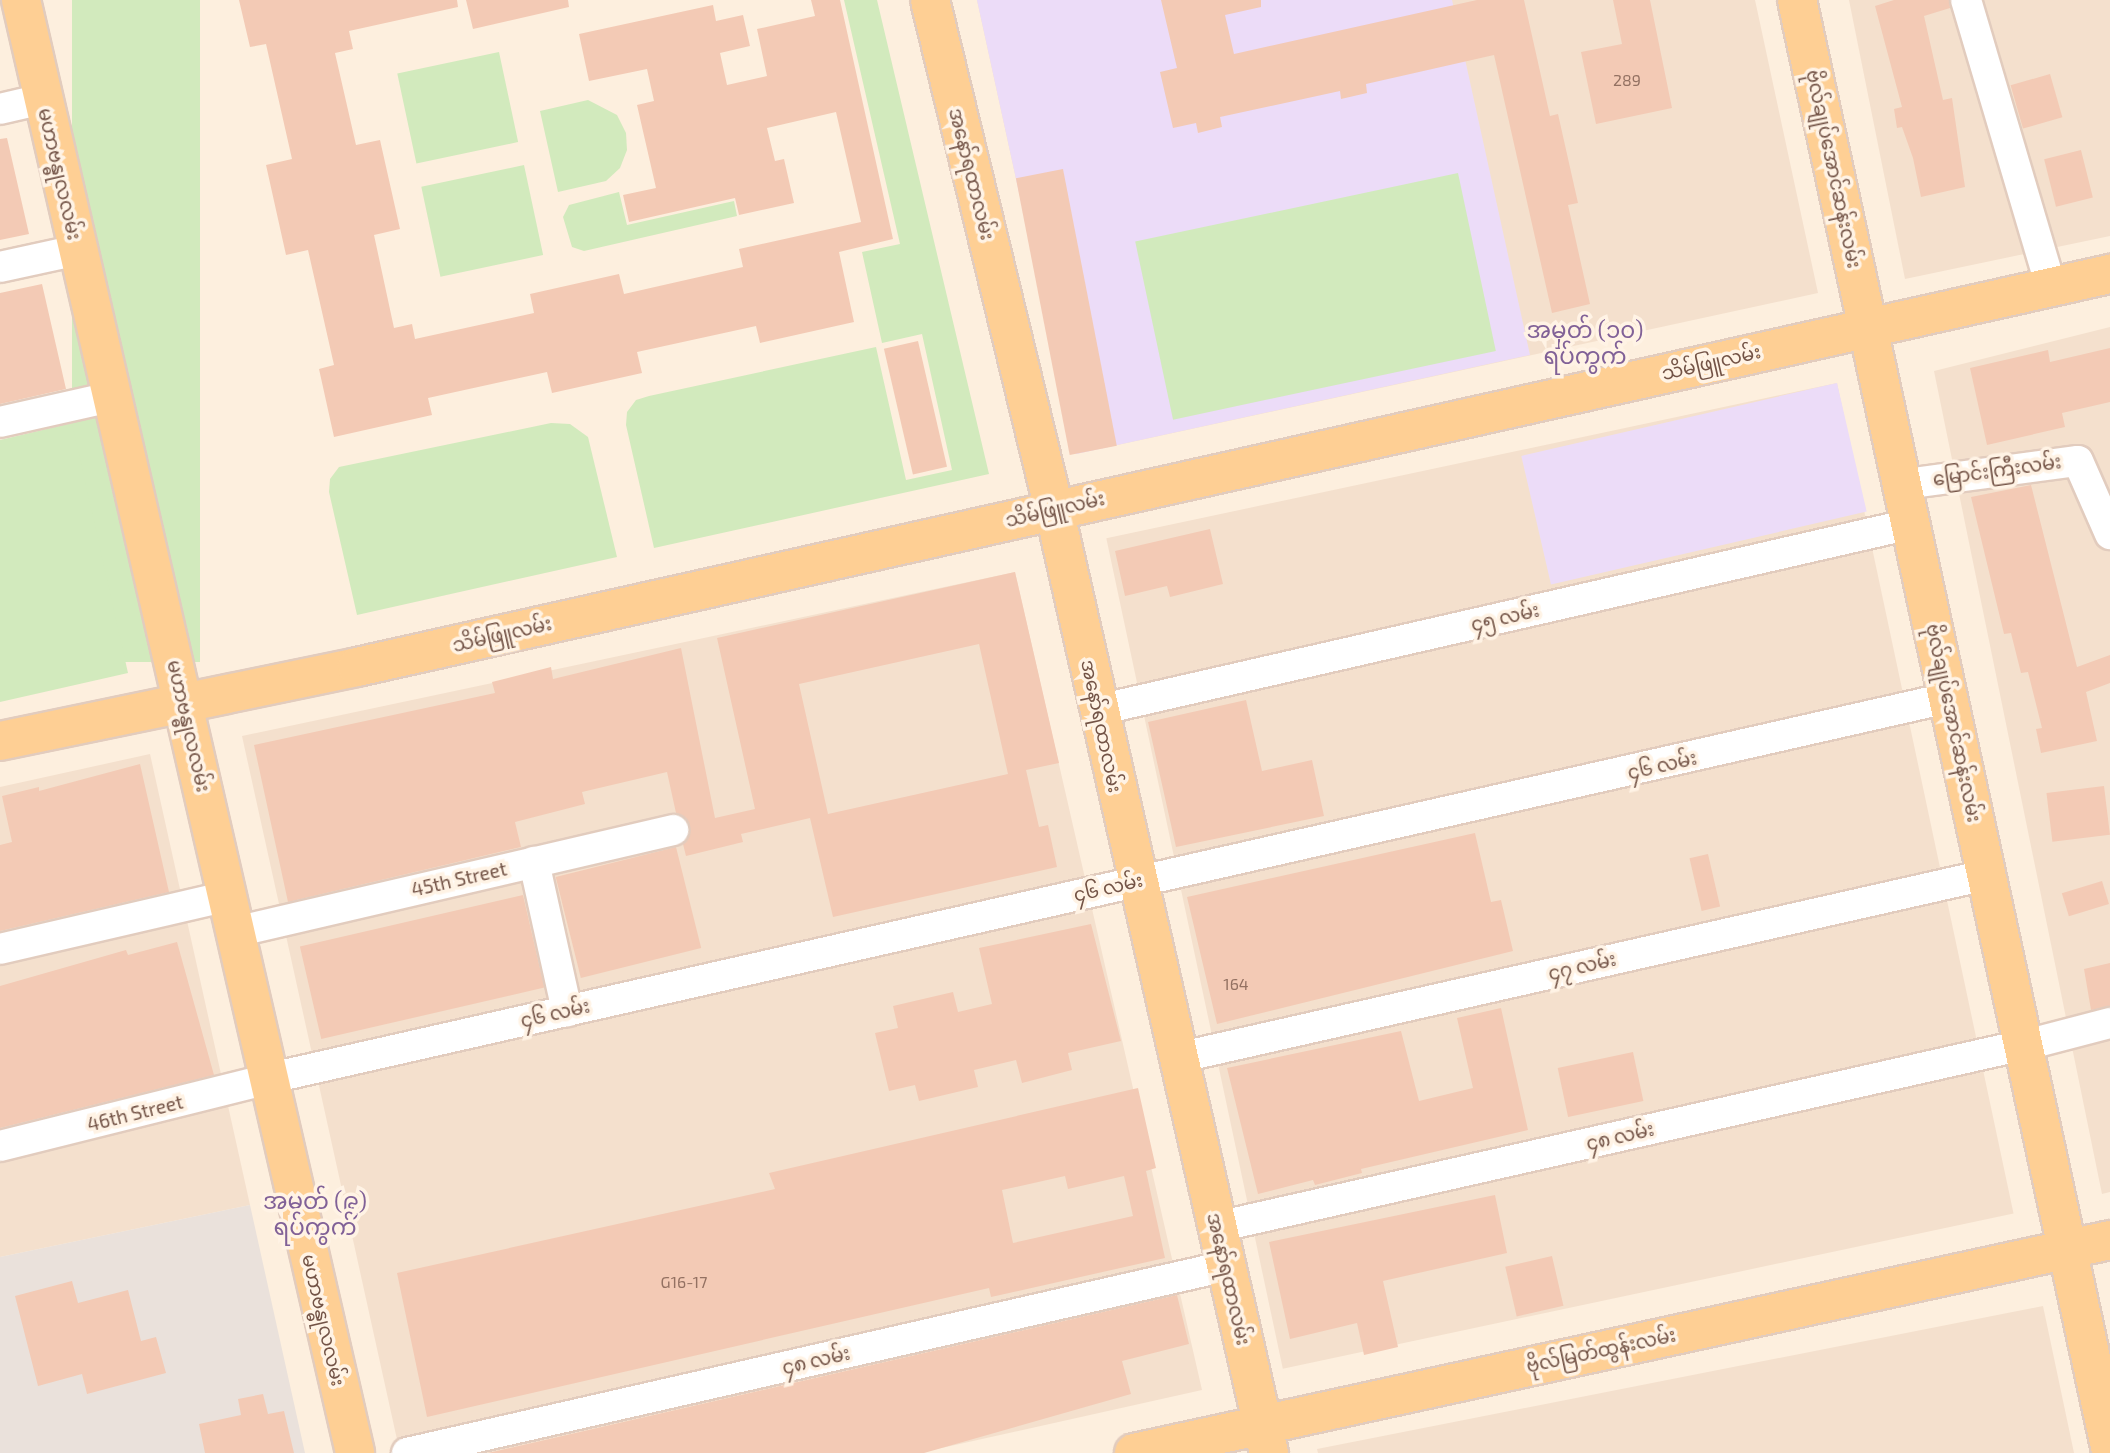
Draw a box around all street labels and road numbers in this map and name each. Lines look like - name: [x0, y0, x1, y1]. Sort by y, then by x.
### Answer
- street label: ဗိုလ်ချုပ်အောင်ဆန်းလမ်း: [1802, 68, 1866, 270]
- street label: မဟာဗန္ဓုလလမ်း: [34, 106, 86, 242]
- street label: အနော်ရထာလမ်း: [945, 106, 999, 242]
- street label: သိမ်ဖြူလမ်း: [1659, 340, 1763, 384]
- street label: မြောင်းကြီးလမ်း: [1931, 450, 2063, 490]
- street label: သိမ်ဖြူလမ်း: [1003, 487, 1107, 531]
- street label: ၄၅ လမ်း: [1469, 598, 1541, 636]
- street label: သိမ်ဖြူလမ်း: [450, 612, 554, 656]
- street label: ဗိုလ်ချုပ်အောင်ဆန်းလမ်း: [1922, 622, 1986, 824]
- street label: အနော်ရထာလမ်း: [1077, 657, 1127, 795]
- street label: မဟာဗန္ဓုလလမ်း: [163, 658, 215, 794]
- street label: ၄၆ လမ်း: [1625, 746, 1699, 784]
- street label: 45th Street: [409, 857, 509, 901]
- street label: ၄၆ လမ်း: [1071, 868, 1145, 906]
- street label: ၄၇ လမ်း: [1546, 947, 1618, 985]
- street label: ၄၆ လမ်း: [518, 994, 592, 1032]
- street label: 46th Street: [85, 1090, 185, 1136]
- street label: ၄၈ လမ်း: [1584, 1117, 1656, 1155]
- street label: အနော်ရထာလမ်း: [1203, 1210, 1255, 1348]
- street label: မဟာဗန္ဓုလလမ်း: [298, 1252, 350, 1388]
- street label: ဗိုလ်မြတ်ထွန်းလမ်း: [1524, 1323, 1678, 1377]
- street label: ၄၈ လမ်း: [780, 1341, 852, 1379]

